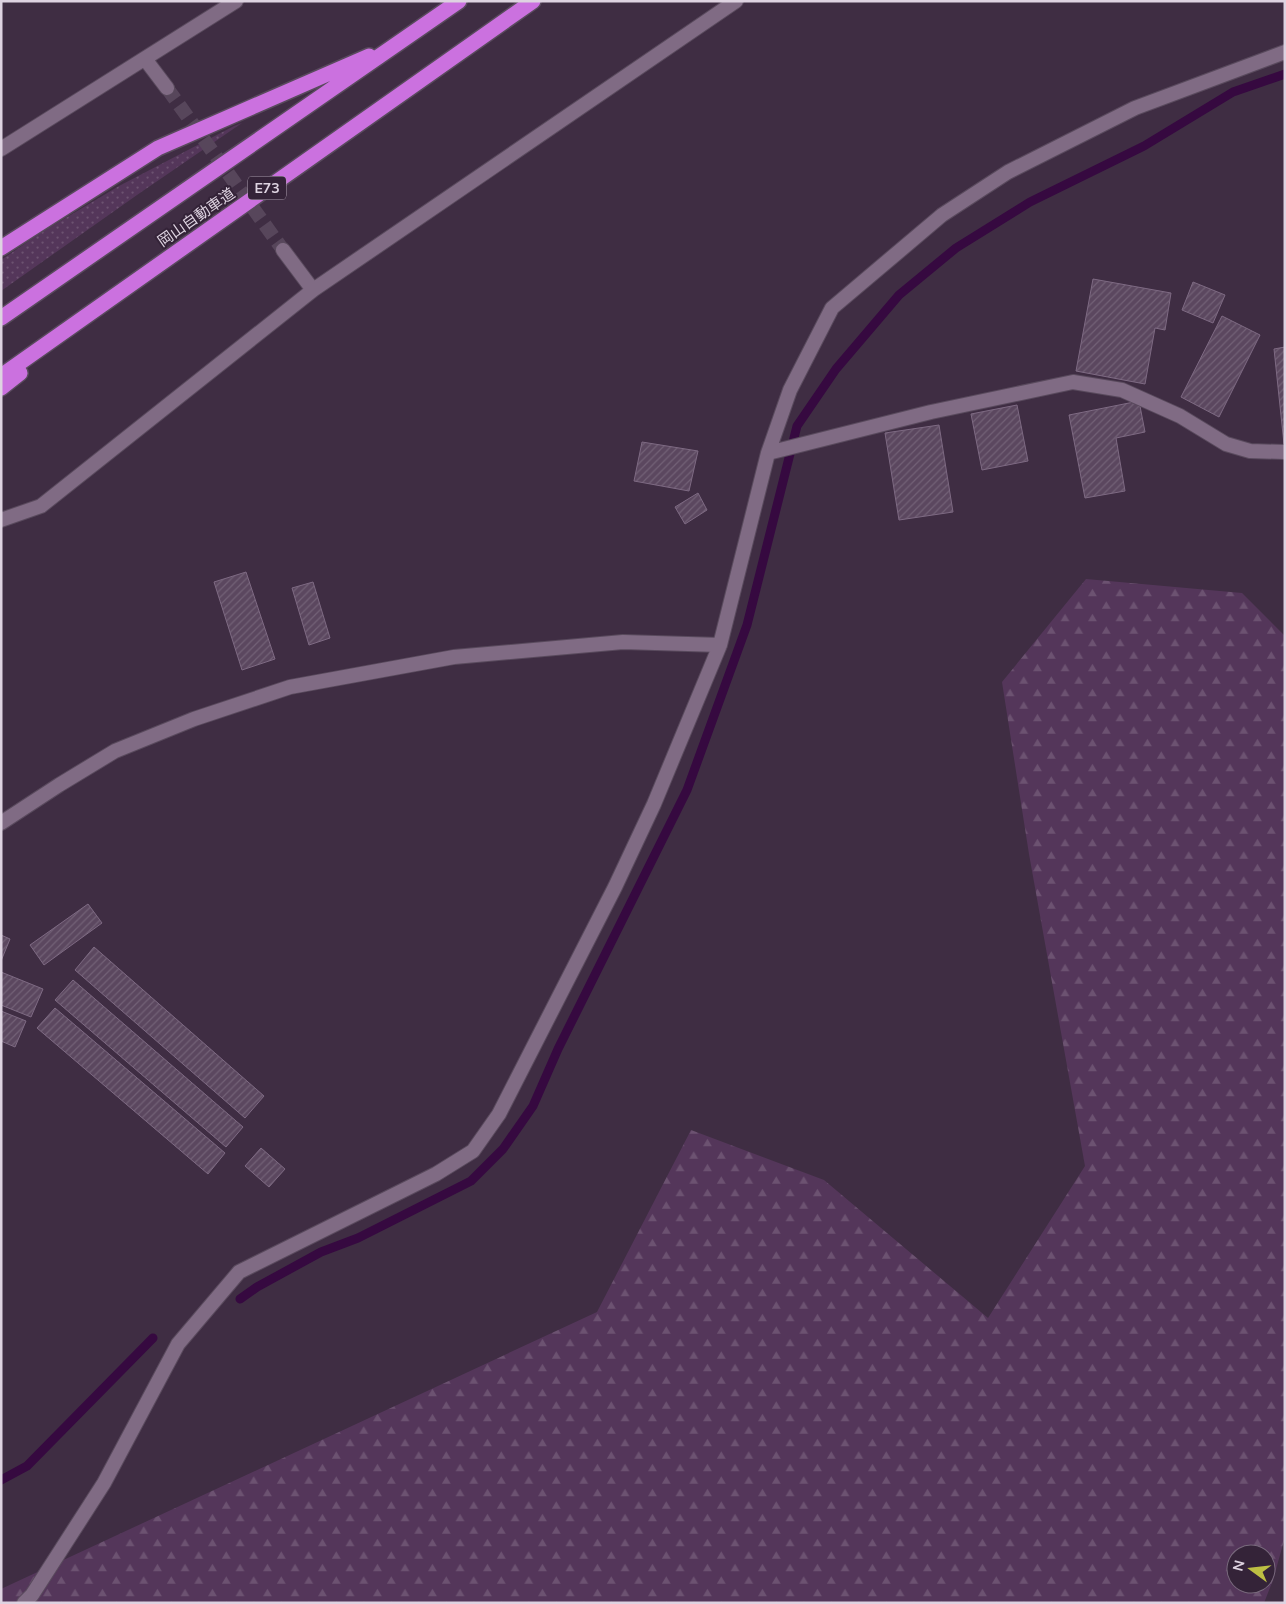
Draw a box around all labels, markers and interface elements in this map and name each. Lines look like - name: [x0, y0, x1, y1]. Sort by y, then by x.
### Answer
- road number: E73: [248, 177, 286, 200]
- street label: 岡山自動車道: [154, 183, 238, 251]
- north arrow: [1226, 1544, 1276, 1594]
- text: N: [1228, 1558, 1249, 1573]

